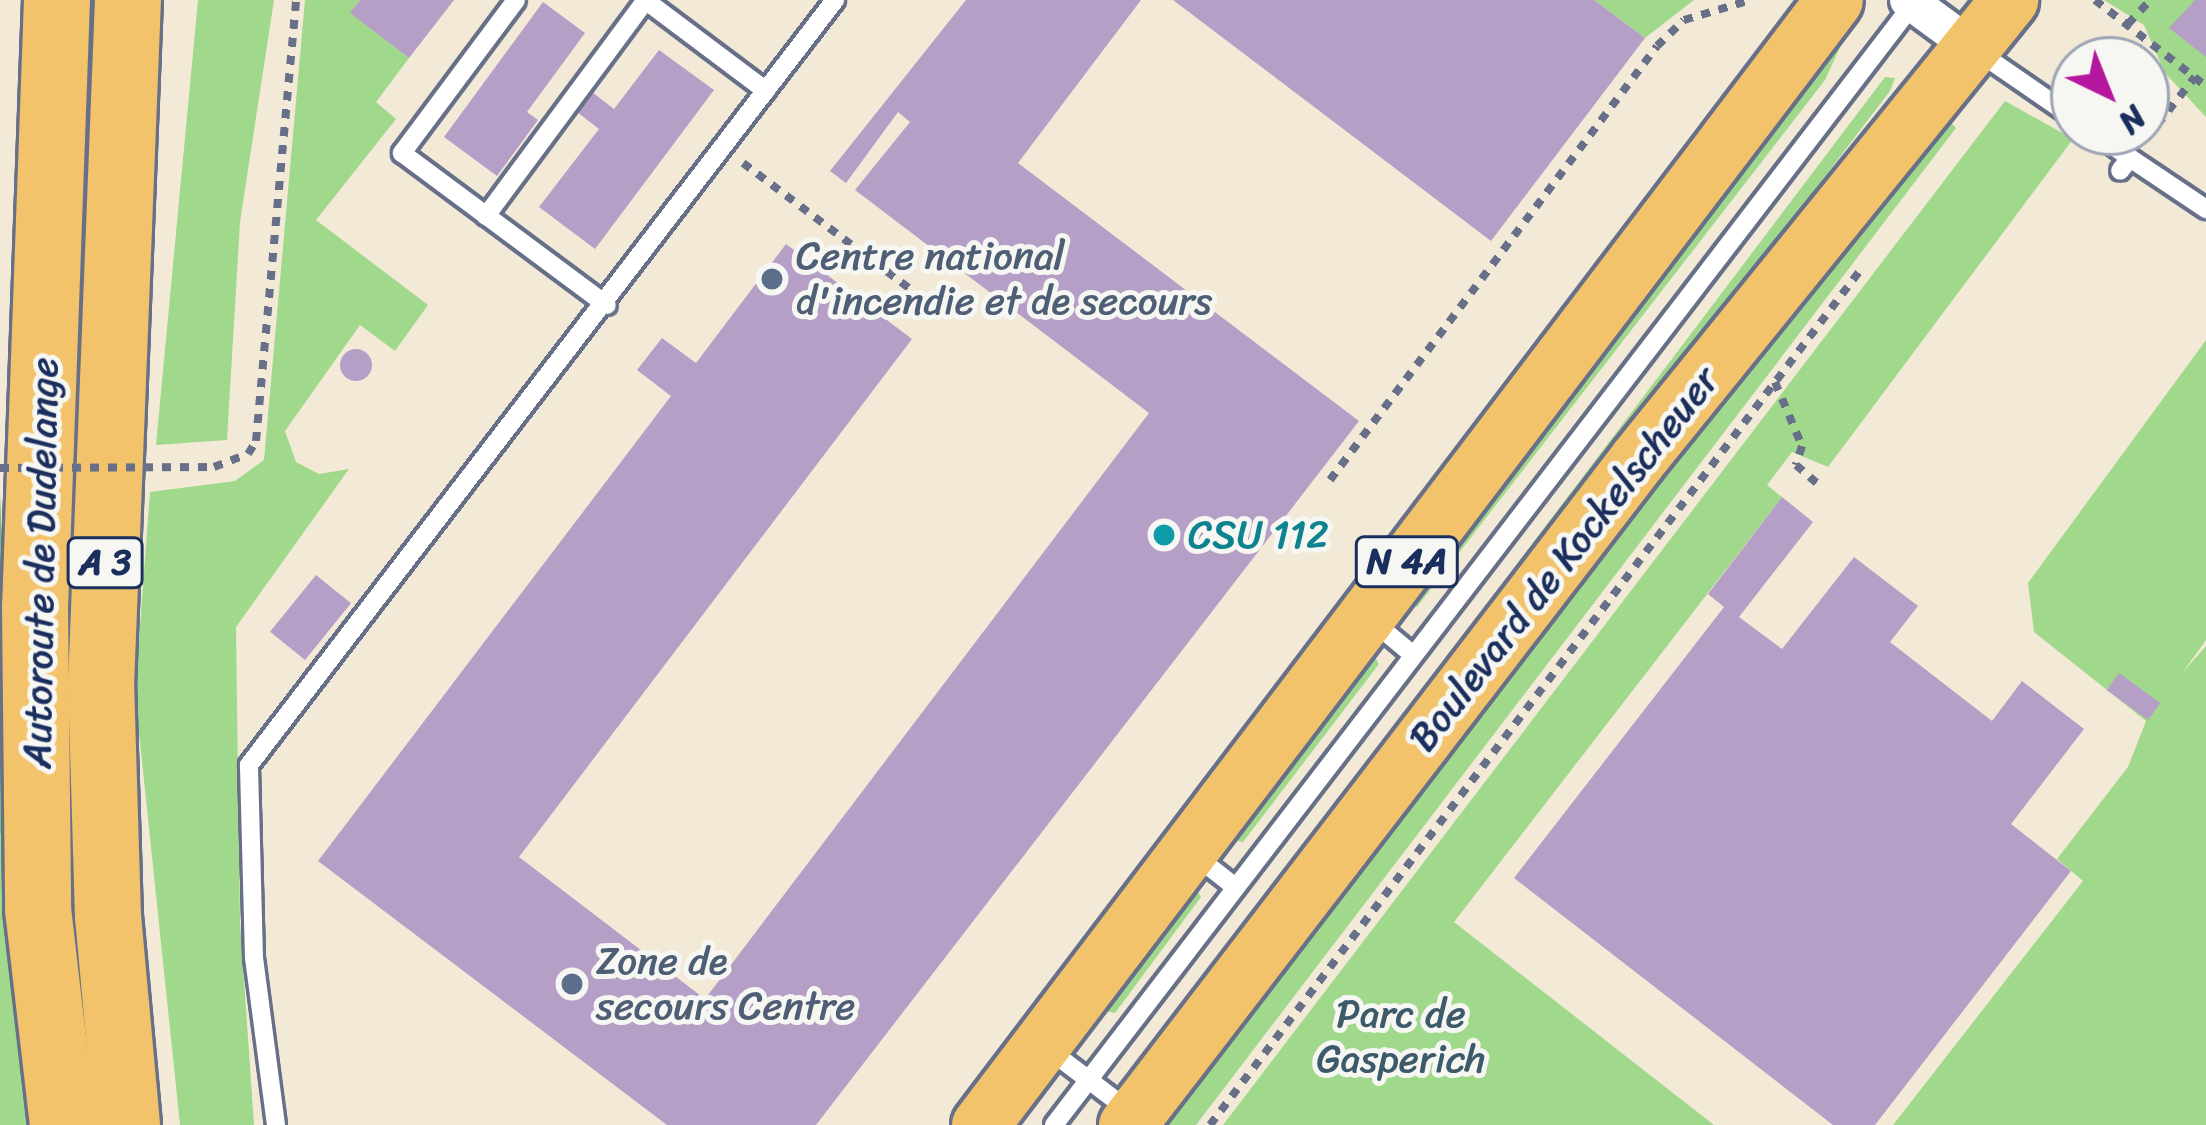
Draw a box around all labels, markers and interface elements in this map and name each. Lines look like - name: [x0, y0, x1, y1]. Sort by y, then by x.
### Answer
- north arrow: [2050, 36, 2170, 156]
- text: N: [2104, 91, 2161, 149]
- place label: Centre national d'incendie et de secours: [796, 234, 1215, 325]
- marker: Centre national d'incendie et de secours: [759, 266, 785, 292]
- street label: Autoroute de Dudelange: [14, 356, 68, 770]
- street label: Boulevard de Kockelscheuer: [1398, 356, 1730, 762]
- place label: CSU 112: [1188, 512, 1329, 558]
- marker: CSU 112: [1151, 522, 1177, 548]
- road number: N 4A: [1353, 532, 1461, 592]
- road number: A 3: [66, 533, 144, 593]
- place label: Zone de secours Centre: [596, 939, 857, 1030]
- marker: Zone de secours Centre: [559, 971, 585, 997]
- park label: Parc de Gasperich: [1316, 992, 1486, 1083]

